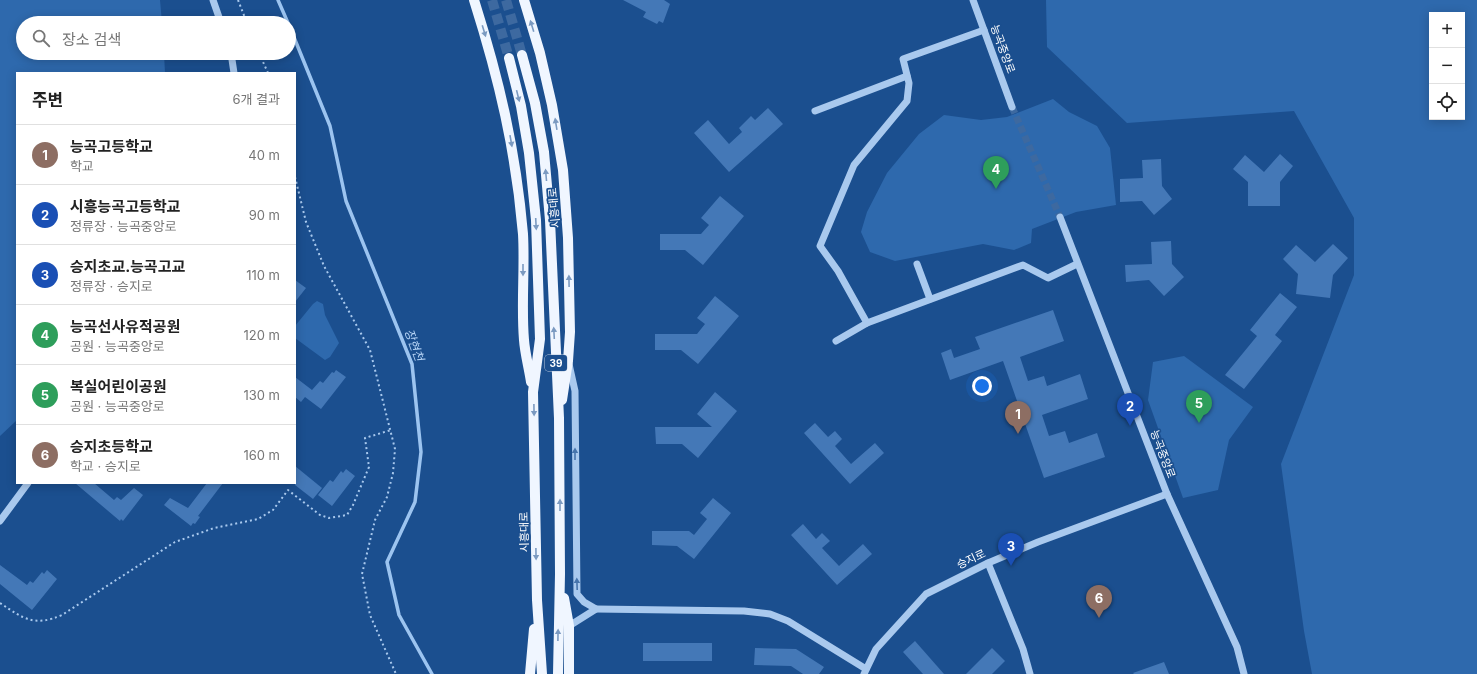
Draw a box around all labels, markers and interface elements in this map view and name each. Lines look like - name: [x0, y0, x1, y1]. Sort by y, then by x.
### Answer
- map controls: [1429, 12, 1465, 120]
- button: +: [1429, 12, 1465, 48]
- search box: [16, 16, 296, 60]
- one-way arrow: [529, 20, 535, 32]
- street label: 능곡중앙로: [988, 23, 1018, 75]
- one-way arrow: [481, 25, 487, 37]
- icon: search: [30, 27, 52, 49]
- text: 장소 검색: [62, 30, 121, 49]
- button: −: [1429, 48, 1465, 84]
- button: locate: [1429, 84, 1465, 120]
- text: 주변: [32, 90, 63, 110]
- one-way arrow: [516, 90, 522, 102]
- text: 6개 결과: [232, 91, 280, 107]
- one-way arrow: [552, 118, 558, 130]
- one-way arrow: [509, 135, 515, 147]
- text: 능곡고등학교: [70, 137, 153, 156]
- text: 1: [42, 147, 48, 163]
- text: 40 m: [248, 147, 280, 163]
- pin: 4: [983, 156, 1009, 189]
- text: 학교: [70, 158, 94, 174]
- one-way arrow: [542, 169, 549, 181]
- street label: 시흥대로: [545, 187, 563, 229]
- text: 시흥능곡고등학교: [70, 197, 180, 216]
- text: 2: [41, 207, 49, 223]
- text: 90 m: [249, 207, 280, 223]
- text: 정류장 · 능곡중앙로: [70, 218, 177, 234]
- one-way arrow: [532, 218, 539, 230]
- text: 승지초교.능곡고교: [70, 257, 185, 276]
- one-way arrow: [520, 264, 526, 277]
- text: 3: [41, 267, 49, 283]
- text: 110 m: [246, 267, 280, 283]
- one-way arrow: [566, 274, 572, 287]
- text: 정류장 · 승지로: [70, 278, 153, 294]
- text: 능곡선사유적공원: [70, 317, 180, 336]
- one-way arrow: [551, 326, 557, 339]
- text: 4: [41, 327, 49, 343]
- text: 120 m: [244, 327, 280, 343]
- water label: 장현천: [402, 327, 428, 365]
- text: 공원 · 능곡중앙로: [70, 338, 165, 354]
- road number: 39: [545, 355, 567, 371]
- your location: [972, 376, 992, 396]
- text: 복실어린이공원: [70, 377, 167, 396]
- text: 5: [41, 387, 49, 403]
- text: 130 m: [243, 387, 280, 403]
- pin: 5: [1186, 390, 1212, 423]
- pin: 2: [1117, 393, 1143, 426]
- text: 공원 · 능곡중앙로: [70, 398, 165, 414]
- pin: 1: [1005, 401, 1031, 434]
- one-way arrow: [530, 404, 537, 416]
- street label: 능곡중앙로: [1147, 428, 1179, 480]
- text: 승지초등학교: [70, 437, 153, 456]
- text: 6: [41, 447, 49, 463]
- text: 160 m: [243, 447, 280, 463]
- one-way arrow: [572, 447, 578, 460]
- text: 학교 · 승지로: [70, 458, 141, 474]
- one-way arrow: [557, 498, 563, 511]
- street label: 시흥대로: [517, 512, 531, 552]
- pin: 3: [998, 533, 1024, 566]
- street label: 승지로: [954, 546, 988, 572]
- one-way arrow: [533, 548, 540, 560]
- one-way arrow: [574, 577, 580, 590]
- pin: 6: [1086, 585, 1112, 618]
- one-way arrow: [555, 629, 562, 641]

